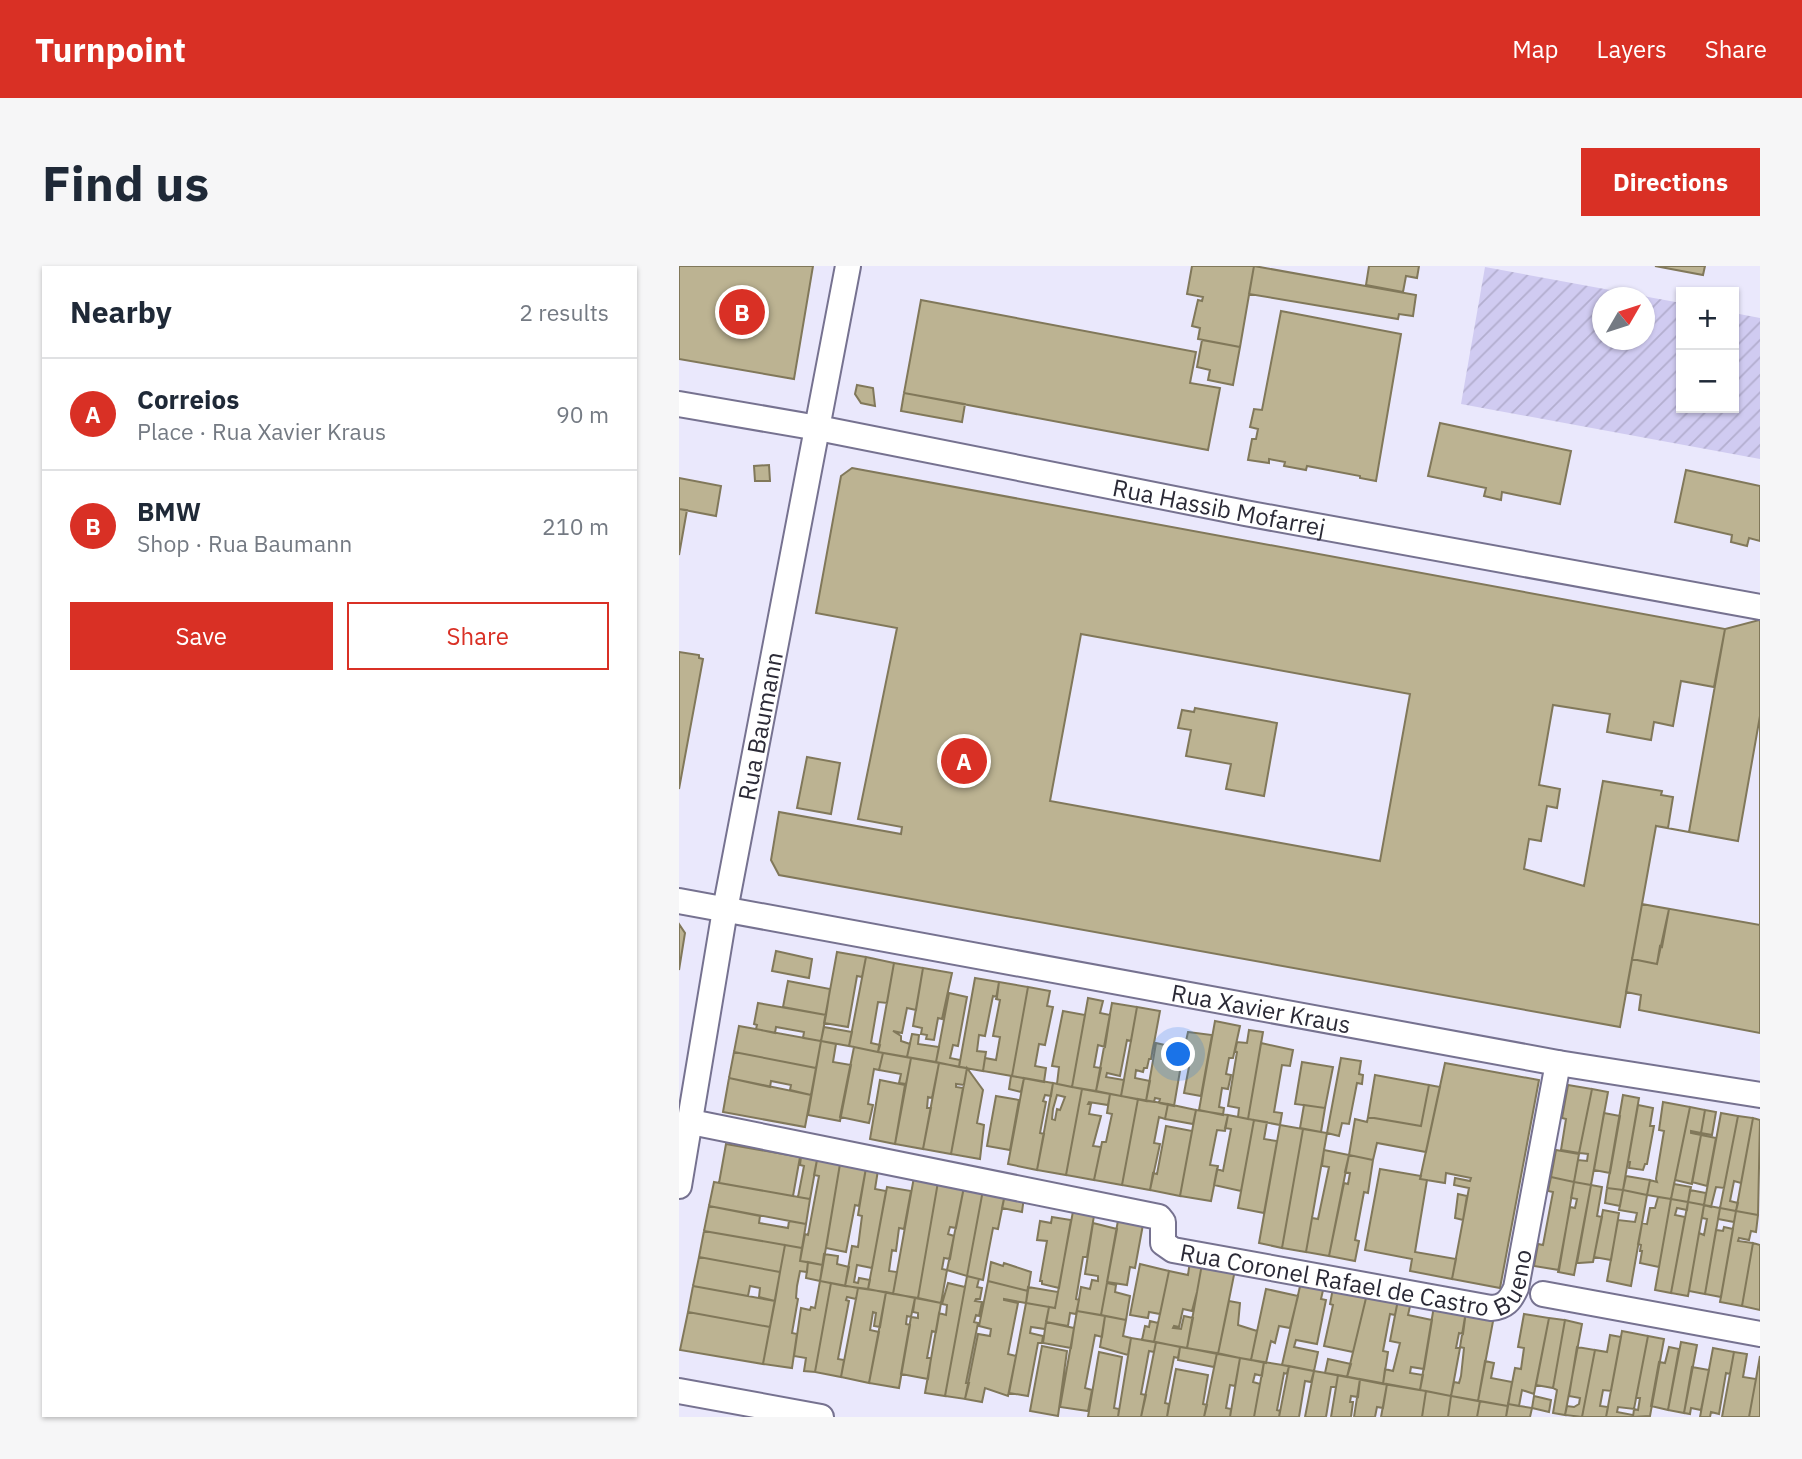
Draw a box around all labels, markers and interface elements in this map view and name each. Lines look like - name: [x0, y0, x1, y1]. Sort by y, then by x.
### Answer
- text: Turnpoint: [35, 28, 186, 71]
- text: Map: [1512, 33, 1559, 65]
- text: Layers: [1597, 33, 1667, 65]
- text: Share: [1705, 33, 1767, 65]
- button: Directions: [1581, 148, 1760, 216]
- text: Find us: [42, 151, 209, 214]
- pin: B: [719, 286, 765, 338]
- north arrow: [1592, 287, 1655, 350]
- map controls: [1676, 287, 1739, 413]
- button: +: [1676, 287, 1739, 350]
- text: Nearby: [70, 292, 172, 331]
- text: 2 results: [519, 297, 609, 327]
- button: −: [1676, 350, 1739, 413]
- text: Correios: [137, 382, 239, 416]
- text: A: [85, 399, 101, 429]
- text: 90 m: [556, 399, 609, 429]
- text: Place · Rua Xavier Kraus: [137, 416, 386, 446]
- street label: Rua Hassib Mofarrej: [1110, 471, 1328, 543]
- text: BMW: [137, 494, 201, 528]
- text: B: [85, 511, 101, 541]
- text: 210 m: [542, 511, 609, 541]
- text: Shop · Rua Baumann: [137, 528, 352, 558]
- button: Save: [70, 602, 333, 670]
- button: Share: [347, 602, 609, 670]
- street label: Rua Baumann: [730, 649, 790, 803]
- pin: A: [941, 735, 987, 787]
- street label: Rua Xavier Kraus: [1169, 976, 1354, 1041]
- your location: [1161, 1037, 1195, 1071]
- street label: Rua Coronel Rafael de Castro Bueno: [1152, 1222, 1542, 1264]
- text: Rua Coronel Rafael de Castro Bueno: [1177, 1236, 1539, 1324]

